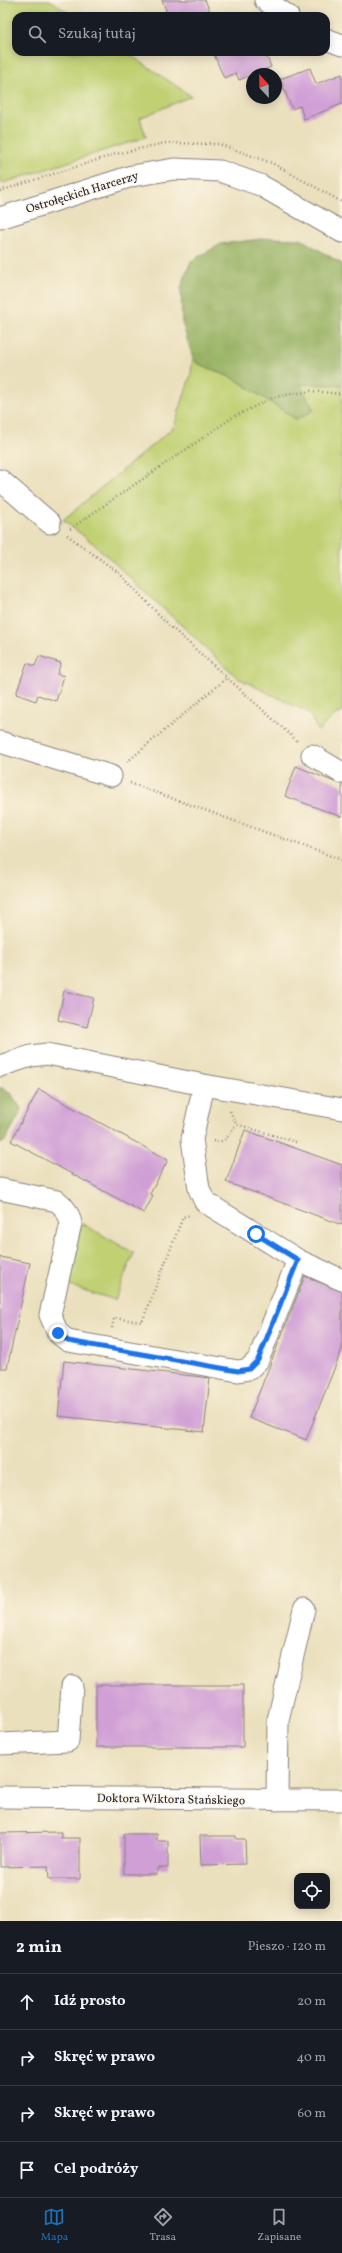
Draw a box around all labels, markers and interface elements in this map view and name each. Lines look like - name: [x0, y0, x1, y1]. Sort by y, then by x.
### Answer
- search box: [12, 12, 330, 56]
- icon: search: [26, 23, 48, 45]
- text: Szukaj tutaj: [58, 24, 136, 45]
- north arrow: [246, 68, 282, 104]
- street label: Ostrołęckich Harcerzy: [24, 168, 141, 218]
- route start: [247, 1225, 265, 1243]
- route end: [49, 1324, 67, 1342]
- street label: Doktora Wiktora Stańskiego: [97, 1791, 245, 1809]
- map controls: [294, 1873, 330, 1909]
- button: locate: [294, 1873, 330, 1909]
- text: 2 min: [16, 1936, 62, 1959]
- text: Pieszo · 120 m: [248, 1938, 326, 1956]
- icon: ahead: [16, 1991, 38, 2013]
- text: Idź prosto: [54, 1991, 126, 2012]
- text: 20 m: [297, 1993, 326, 2011]
- icon: right: [16, 2047, 38, 2069]
- text: Skręć w prawo: [54, 2047, 155, 2068]
- text: 40 m: [297, 2049, 326, 2067]
- icon: right: [16, 2103, 38, 2125]
- text: Skręć w prawo: [54, 2103, 155, 2124]
- text: 60 m: [298, 2105, 326, 2123]
- icon: arrive: [16, 2159, 38, 2181]
- text: Cel podróży: [54, 2159, 138, 2180]
- tab: Mapa: [41, 2206, 68, 2245]
- tab: Trasa: [150, 2206, 176, 2245]
- tab: Zapisane: [257, 2206, 301, 2245]

